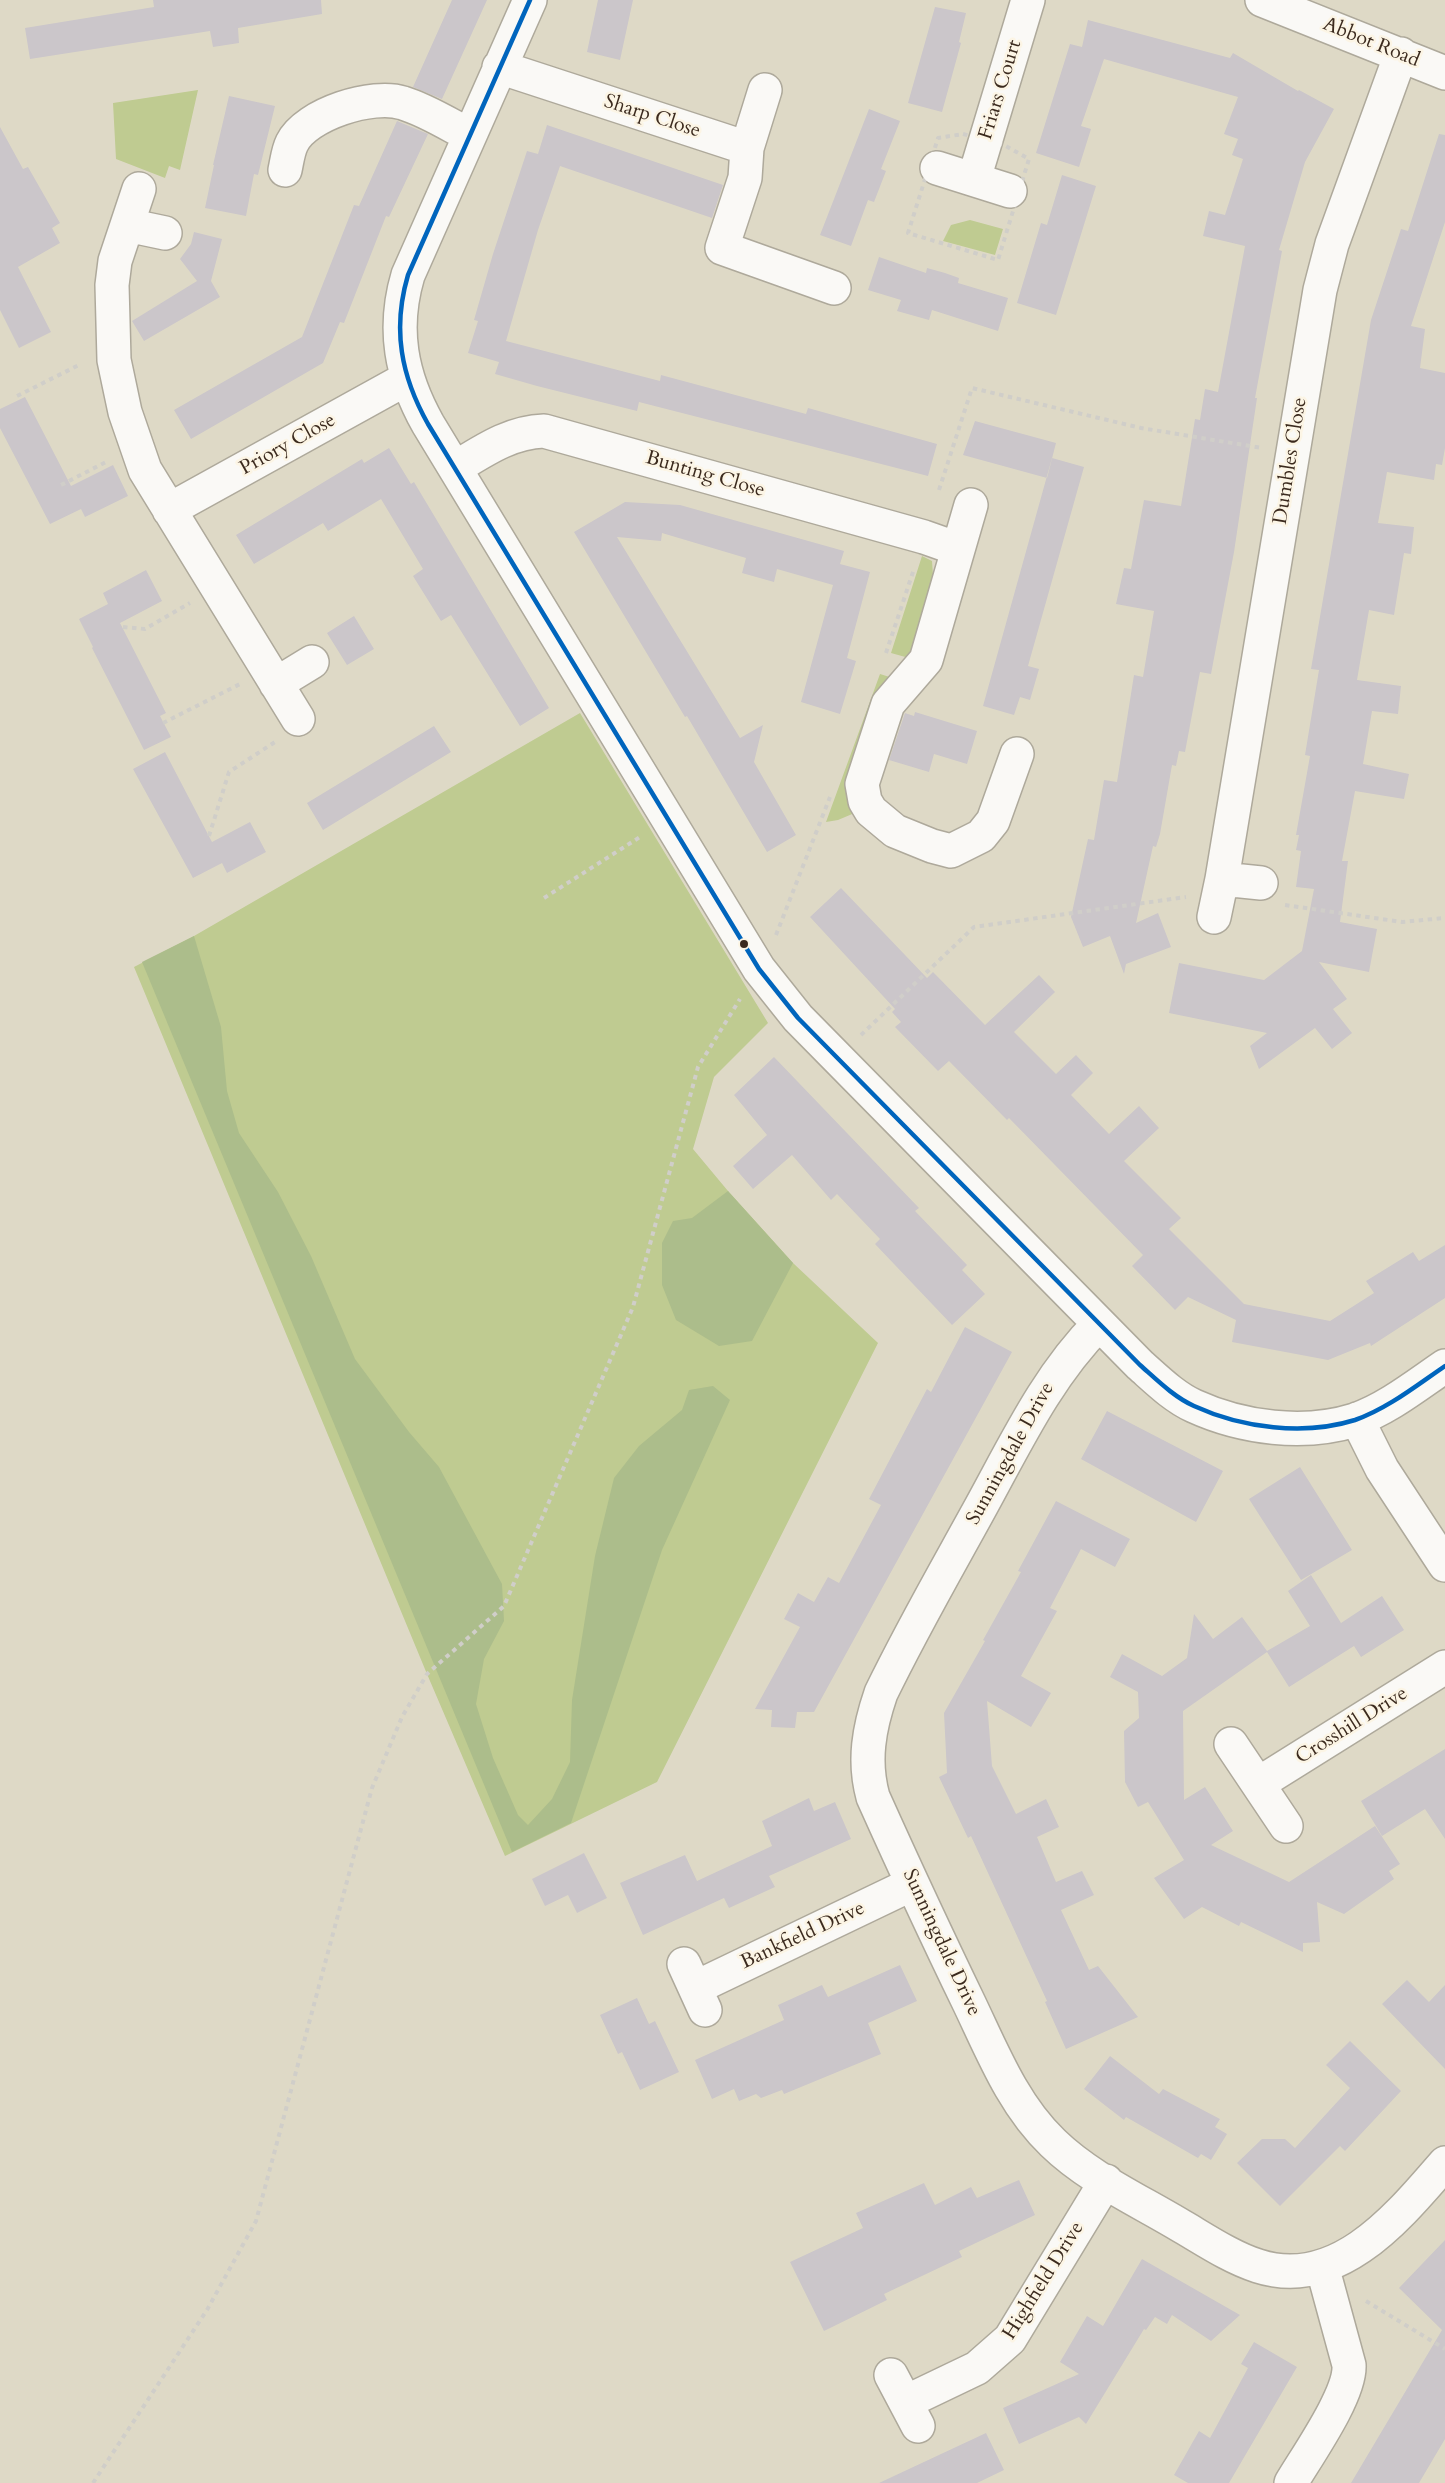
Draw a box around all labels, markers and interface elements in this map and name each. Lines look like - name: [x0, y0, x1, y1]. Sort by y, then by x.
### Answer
- street label: Abbot Road: [1319, 13, 1423, 73]
- street label: Friars Court: [974, 37, 1028, 143]
- street label: Sharp Close: [601, 90, 703, 144]
- street label: Dumbles Close: [1269, 396, 1313, 526]
- street label: Priory Close: [236, 409, 340, 481]
- street label: Bunting Close: [643, 447, 767, 503]
- unlabelled marker: [738, 938, 750, 950]
- street label: Sunningdale Drive: [962, 1379, 1060, 1529]
- street label: Crosshill Drive: [1292, 1682, 1412, 1770]
- street label: Sunningdale Drive: [896, 1866, 986, 2020]
- street label: Bankfield Drive: [737, 1897, 869, 1975]
- street label: Highfield Drive: [998, 2218, 1090, 2344]

